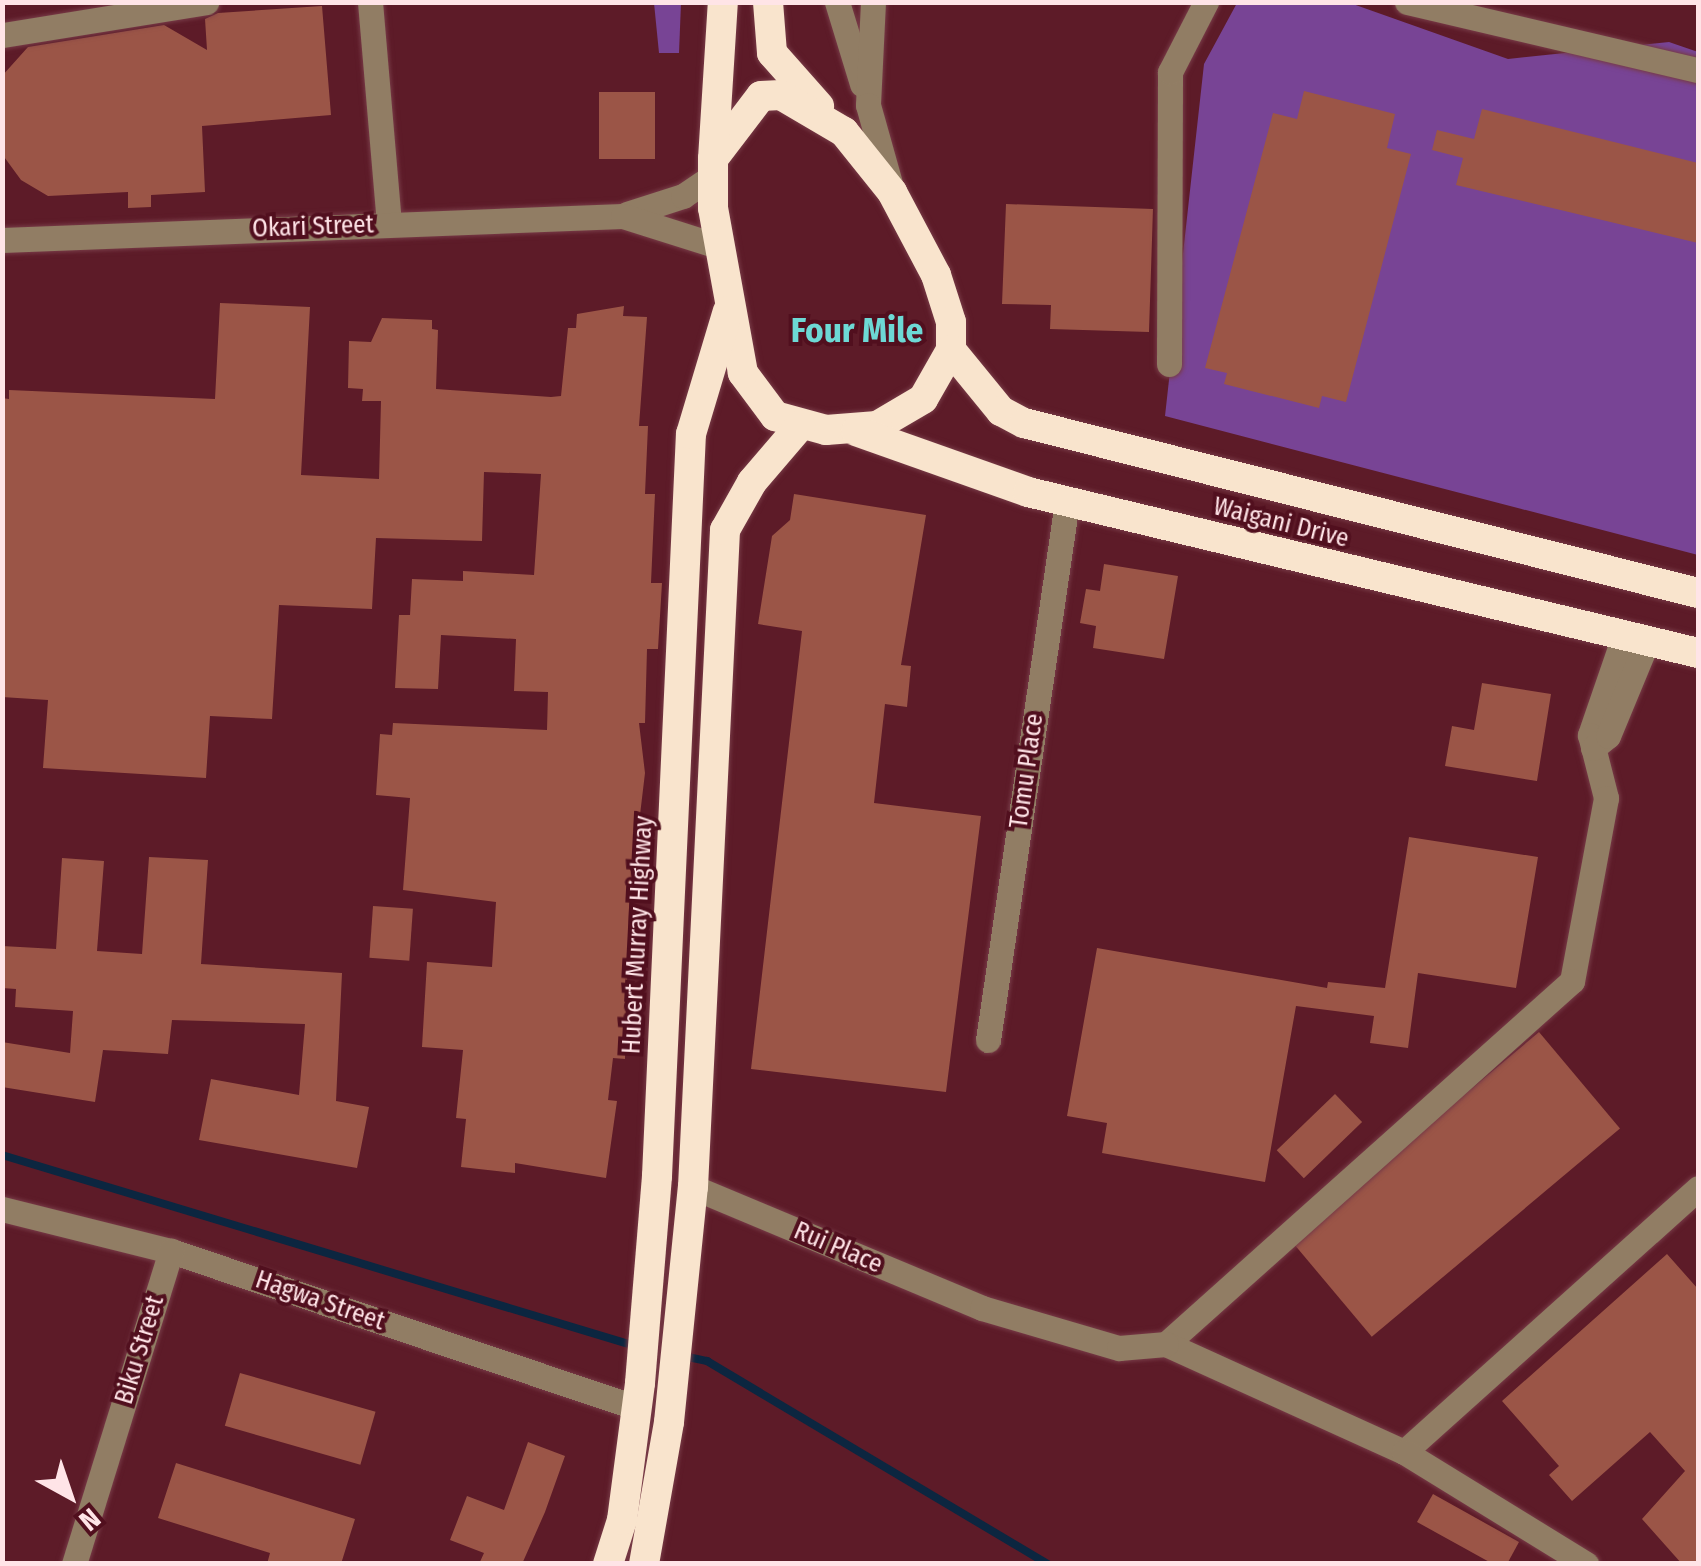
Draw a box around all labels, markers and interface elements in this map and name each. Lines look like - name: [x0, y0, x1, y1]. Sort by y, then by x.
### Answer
- street label: Okari Street: [252, 210, 374, 244]
- district label: Four Mile: [791, 309, 923, 351]
- street label: Waigani Drive: [1210, 492, 1352, 554]
- street label: Tomu Place: [1004, 712, 1050, 830]
- street label: Hubert Murray Highway: [617, 815, 659, 1055]
- street label: Rui Place: [789, 1216, 887, 1280]
- street label: Hagwa Street: [252, 1265, 388, 1337]
- street label: Biku Street: [109, 1292, 171, 1408]
- north arrow: [20, 1446, 120, 1546]
- text: N: [73, 1501, 107, 1537]

